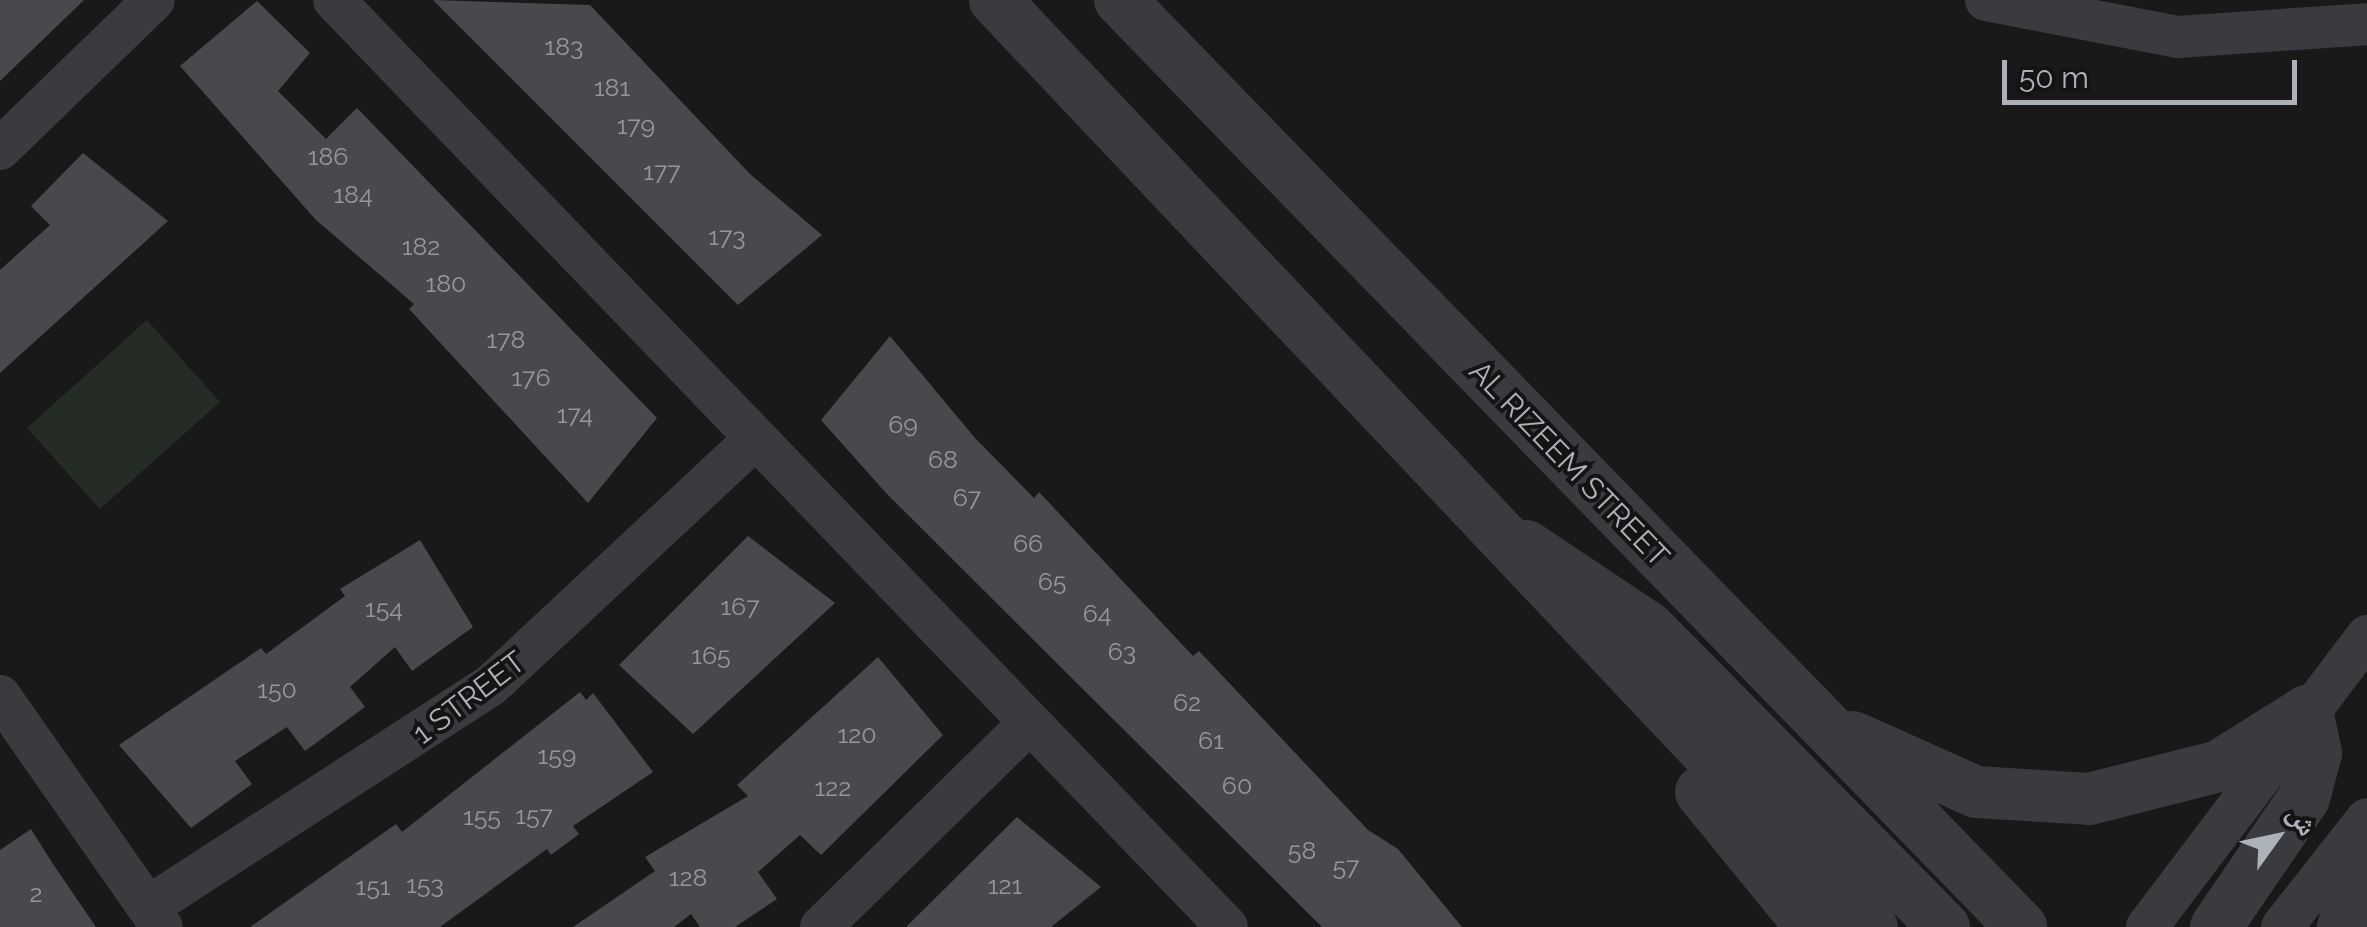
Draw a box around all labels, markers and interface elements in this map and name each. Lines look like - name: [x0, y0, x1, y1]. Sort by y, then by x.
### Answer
- house number: 183: [545, 31, 583, 61]
- scale bar: [2007, 40, 2302, 102]
- text: 50 m: [2019, 60, 2089, 95]
- house number: 181: [594, 72, 630, 102]
- house number: 179: [617, 110, 655, 140]
- house number: 186: [308, 141, 348, 171]
- house number: 177: [643, 156, 681, 186]
- house number: 184: [333, 179, 373, 209]
- house number: 173: [708, 221, 746, 251]
- house number: 182: [402, 231, 440, 261]
- house number: 180: [426, 268, 466, 298]
- house number: 178: [487, 324, 525, 354]
- street label: AL RIZEEM STREET: [1461, 353, 1677, 575]
- house number: 176: [511, 362, 551, 392]
- house number: 174: [557, 399, 593, 429]
- house number: 69: [888, 409, 918, 439]
- house number: 68: [928, 444, 958, 474]
- house number: 67: [953, 482, 981, 512]
- house number: 66: [1013, 528, 1043, 558]
- house number: 65: [1038, 566, 1066, 596]
- house number: 167: [720, 591, 760, 621]
- house number: 154: [365, 593, 403, 623]
- house number: 64: [1083, 598, 1111, 628]
- house number: 63: [1108, 636, 1136, 666]
- house number: 165: [691, 640, 731, 670]
- street label: 1 STREET: [406, 644, 532, 752]
- house number: 150: [257, 674, 297, 704]
- house number: 62: [1173, 687, 1201, 717]
- house number: 120: [837, 719, 877, 749]
- house number: 61: [1198, 725, 1224, 755]
- house number: 159: [538, 740, 576, 770]
- house number: 60: [1222, 770, 1252, 800]
- house number: 122: [815, 772, 851, 802]
- north arrow: [2227, 787, 2327, 887]
- text: ش: [2281, 799, 2325, 842]
- house number: 157: [515, 800, 553, 830]
- house number: 155: [463, 801, 501, 831]
- house number: 58: [1288, 835, 1316, 865]
- house number: 57: [1333, 851, 1359, 881]
- house number: 128: [669, 862, 707, 892]
- house number: 153: [406, 869, 444, 899]
- house number: 121: [988, 870, 1022, 900]
- house number: 151: [355, 871, 391, 901]
- house number: 2: [29, 878, 43, 908]

